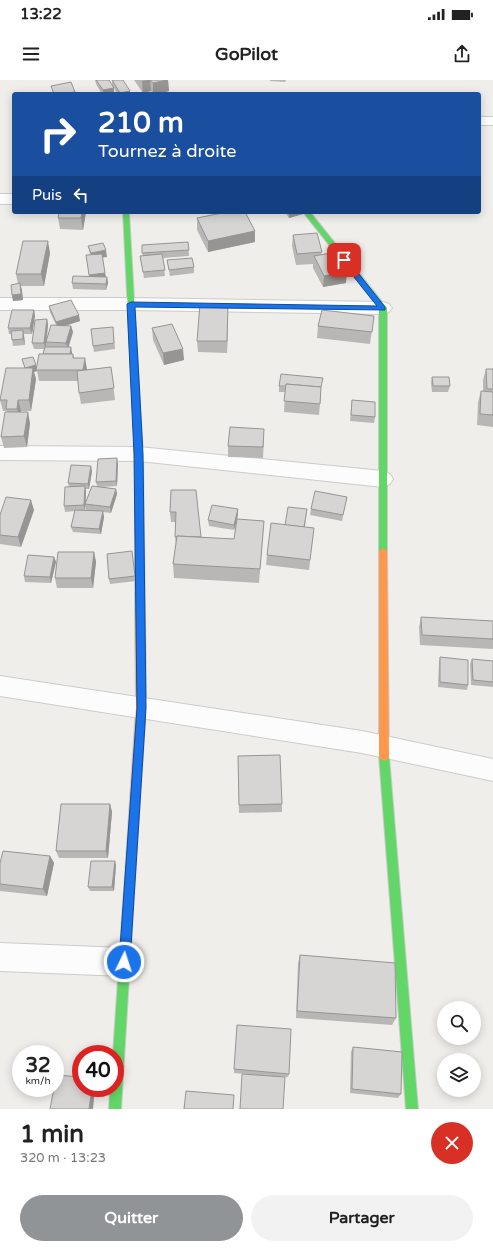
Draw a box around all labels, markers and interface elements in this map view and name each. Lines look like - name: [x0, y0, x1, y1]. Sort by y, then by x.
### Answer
- text: 13:22: [20, 5, 62, 23]
- icon: menu: [20, 43, 42, 65]
- text: GoPilot: [215, 43, 278, 65]
- icon: share: [451, 43, 473, 65]
- text: 210 m: [98, 106, 184, 140]
- icon: right: [32, 108, 84, 160]
- text: Tournez à droite: [98, 140, 237, 162]
- icon: left: [70, 184, 92, 206]
- text: Puis: [32, 186, 62, 204]
- pin: [327, 243, 361, 277]
- icon: arrive: [333, 249, 355, 271]
- position arrow: [103, 941, 145, 983]
- map controls: [437, 1001, 481, 1097]
- button: search: [437, 1001, 481, 1045]
- speed limit sign: 40: [72, 1045, 124, 1097]
- button: layers: [437, 1053, 481, 1097]
- text: 32: [25, 1054, 51, 1078]
- text: km/h: [25, 1075, 51, 1087]
- text: 1 min: [20, 1120, 84, 1149]
- button: close: [431, 1122, 473, 1164]
- text: 320 m · 13:23: [20, 1150, 106, 1166]
- button: Quitter: [20, 1195, 243, 1241]
- button: Partager: [251, 1195, 473, 1241]

